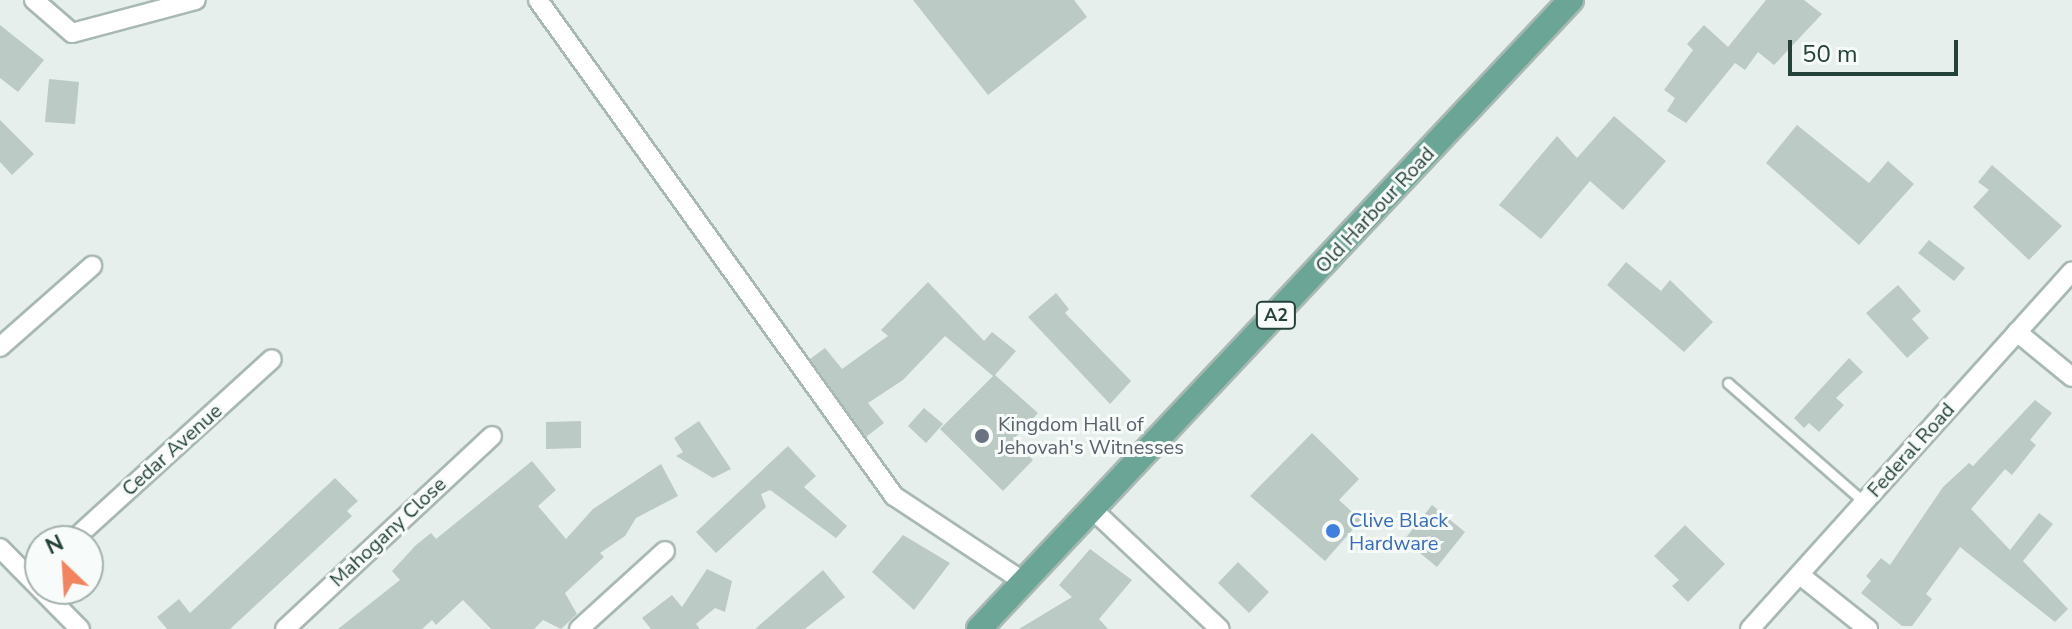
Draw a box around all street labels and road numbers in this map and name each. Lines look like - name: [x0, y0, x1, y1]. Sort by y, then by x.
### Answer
- street label: Old Harbour Road: [1310, 142, 1440, 278]
- road number: A2: [1254, 301, 1298, 329]
- street label: Federal Road: [1862, 398, 1960, 502]
- street label: Cedar Avenue: [117, 399, 227, 501]
- street label: Mahogany Close: [325, 472, 451, 592]

